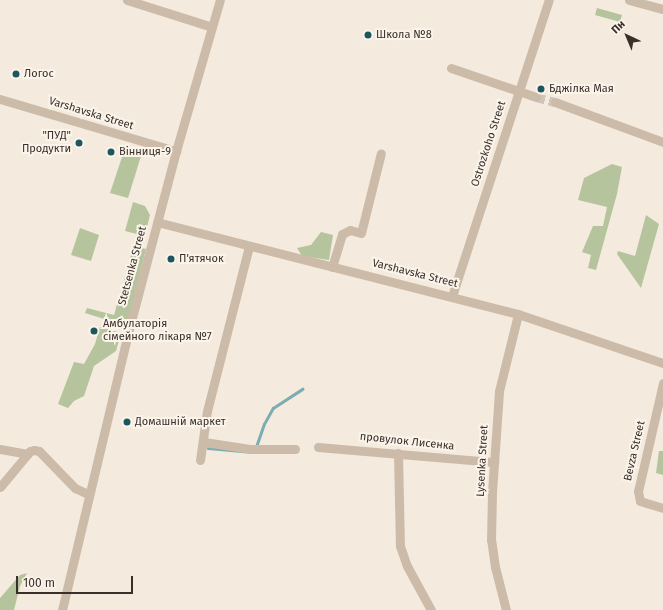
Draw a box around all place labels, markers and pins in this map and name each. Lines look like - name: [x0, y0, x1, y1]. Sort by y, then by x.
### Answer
- place label: Школа №8: [376, 28, 432, 42]
- marker: Школа №8: [363, 30, 373, 40]
- place label: Логос: [24, 67, 54, 81]
- marker: Логос: [11, 69, 21, 79]
- place label: Бджілка Мая: [549, 82, 614, 96]
- marker: Бджілка Мая: [536, 84, 546, 94]
- place label: "ПУД" Продукти: [22, 130, 71, 156]
- marker: "ПУД" Продукти: [74, 138, 84, 148]
- place label: Вінниця-9: [119, 145, 171, 159]
- marker: Вінниця-9: [106, 147, 116, 157]
- place label: П'ятячок: [179, 252, 224, 266]
- marker: П'ятячок: [166, 254, 176, 264]
- place label: Амбулаторія сімейного лікаря №7: [103, 318, 212, 344]
- marker: Амбулаторія сімейного лікаря №7: [88, 325, 100, 337]
- place label: Домашній маркет: [135, 415, 226, 429]
- marker: Домашній маркет: [122, 417, 132, 427]

